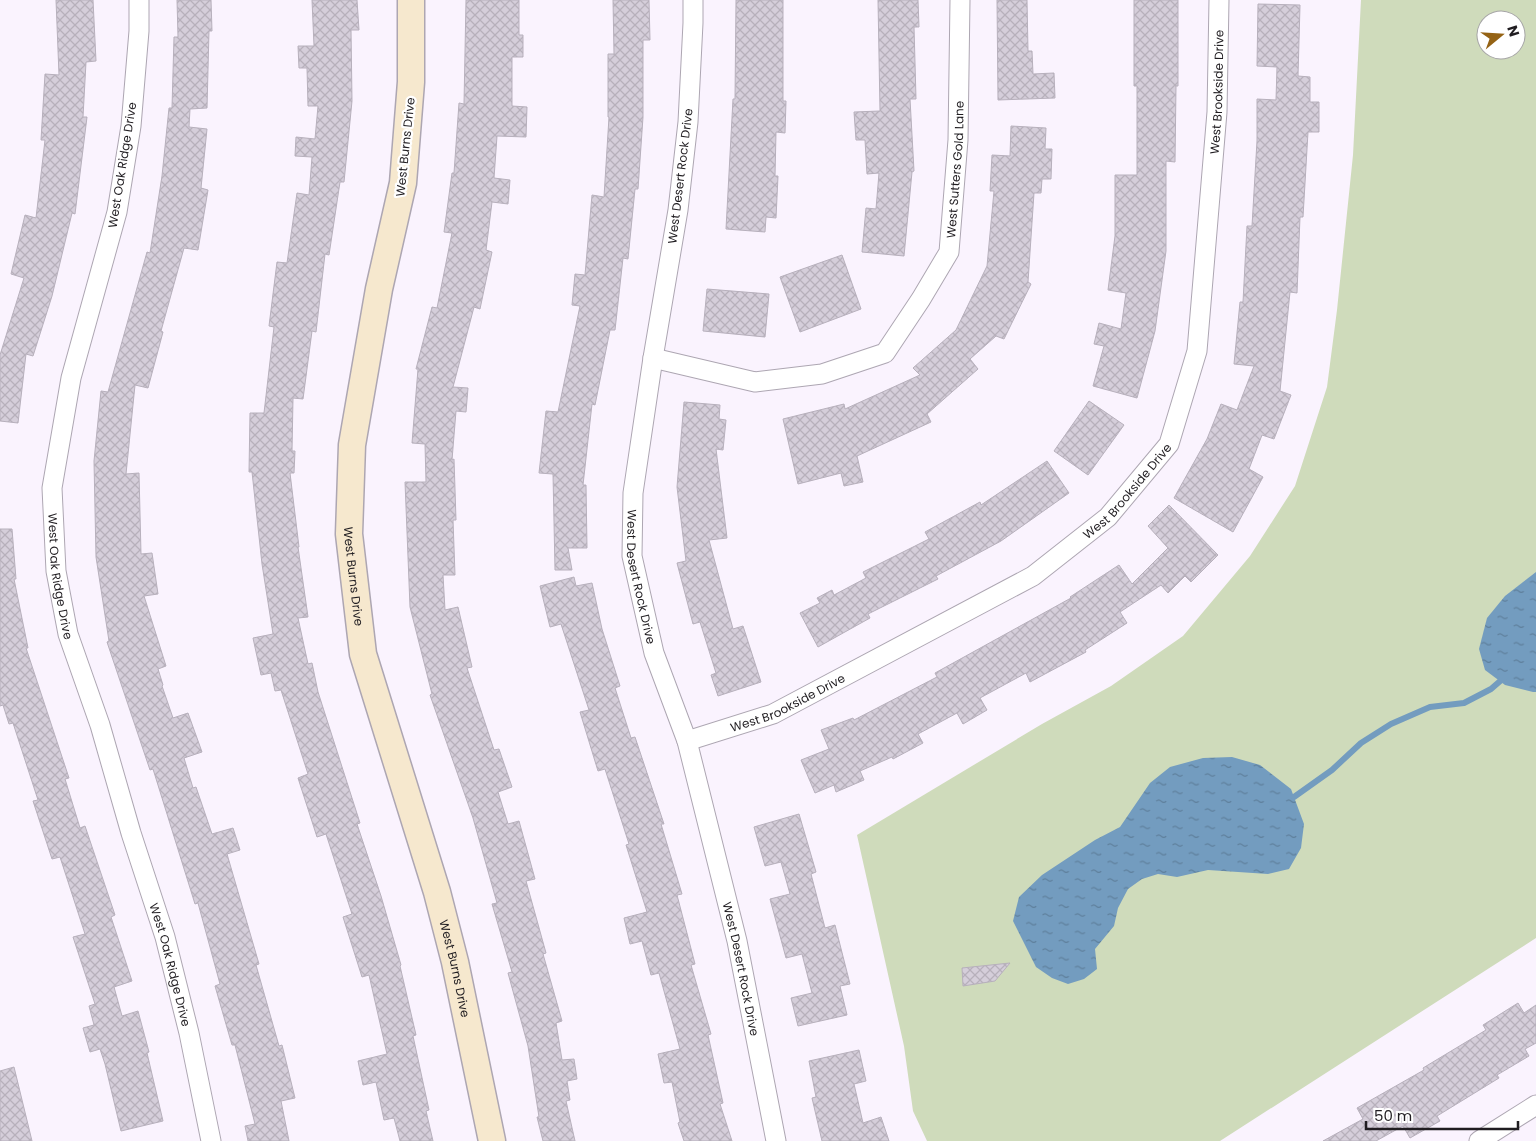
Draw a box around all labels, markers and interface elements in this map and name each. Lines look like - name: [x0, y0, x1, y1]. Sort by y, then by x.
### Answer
- north arrow: [1476, 10, 1526, 60]
- text: N: [1502, 23, 1525, 39]
- street label: West Brookside Drive: [1205, 30, 1227, 155]
- street label: West Burns Drive: [391, 97, 419, 197]
- street label: West Oak Ridge Drive: [104, 101, 140, 229]
- street label: West Sutters Gold Lane: [942, 101, 967, 239]
- street label: West Desert Rock Drive: [663, 107, 697, 245]
- street label: West Brookside Drive: [1079, 439, 1175, 542]
- street label: West Desert Rock Drive: [623, 509, 660, 646]
- street label: West Oak Ridge Drive: [45, 513, 78, 642]
- street label: West Burns Drive: [340, 526, 368, 627]
- street label: West Brookside Drive: [728, 669, 848, 735]
- street label: West Desert Rock Drive: [719, 900, 764, 1037]
- street label: West Oak Ridge Drive: [146, 901, 196, 1028]
- street label: West Burns Drive: [436, 918, 475, 1019]
- scale bar: [1366, 1098, 1518, 1130]
- text: 50 m: [1374, 1105, 1412, 1126]

